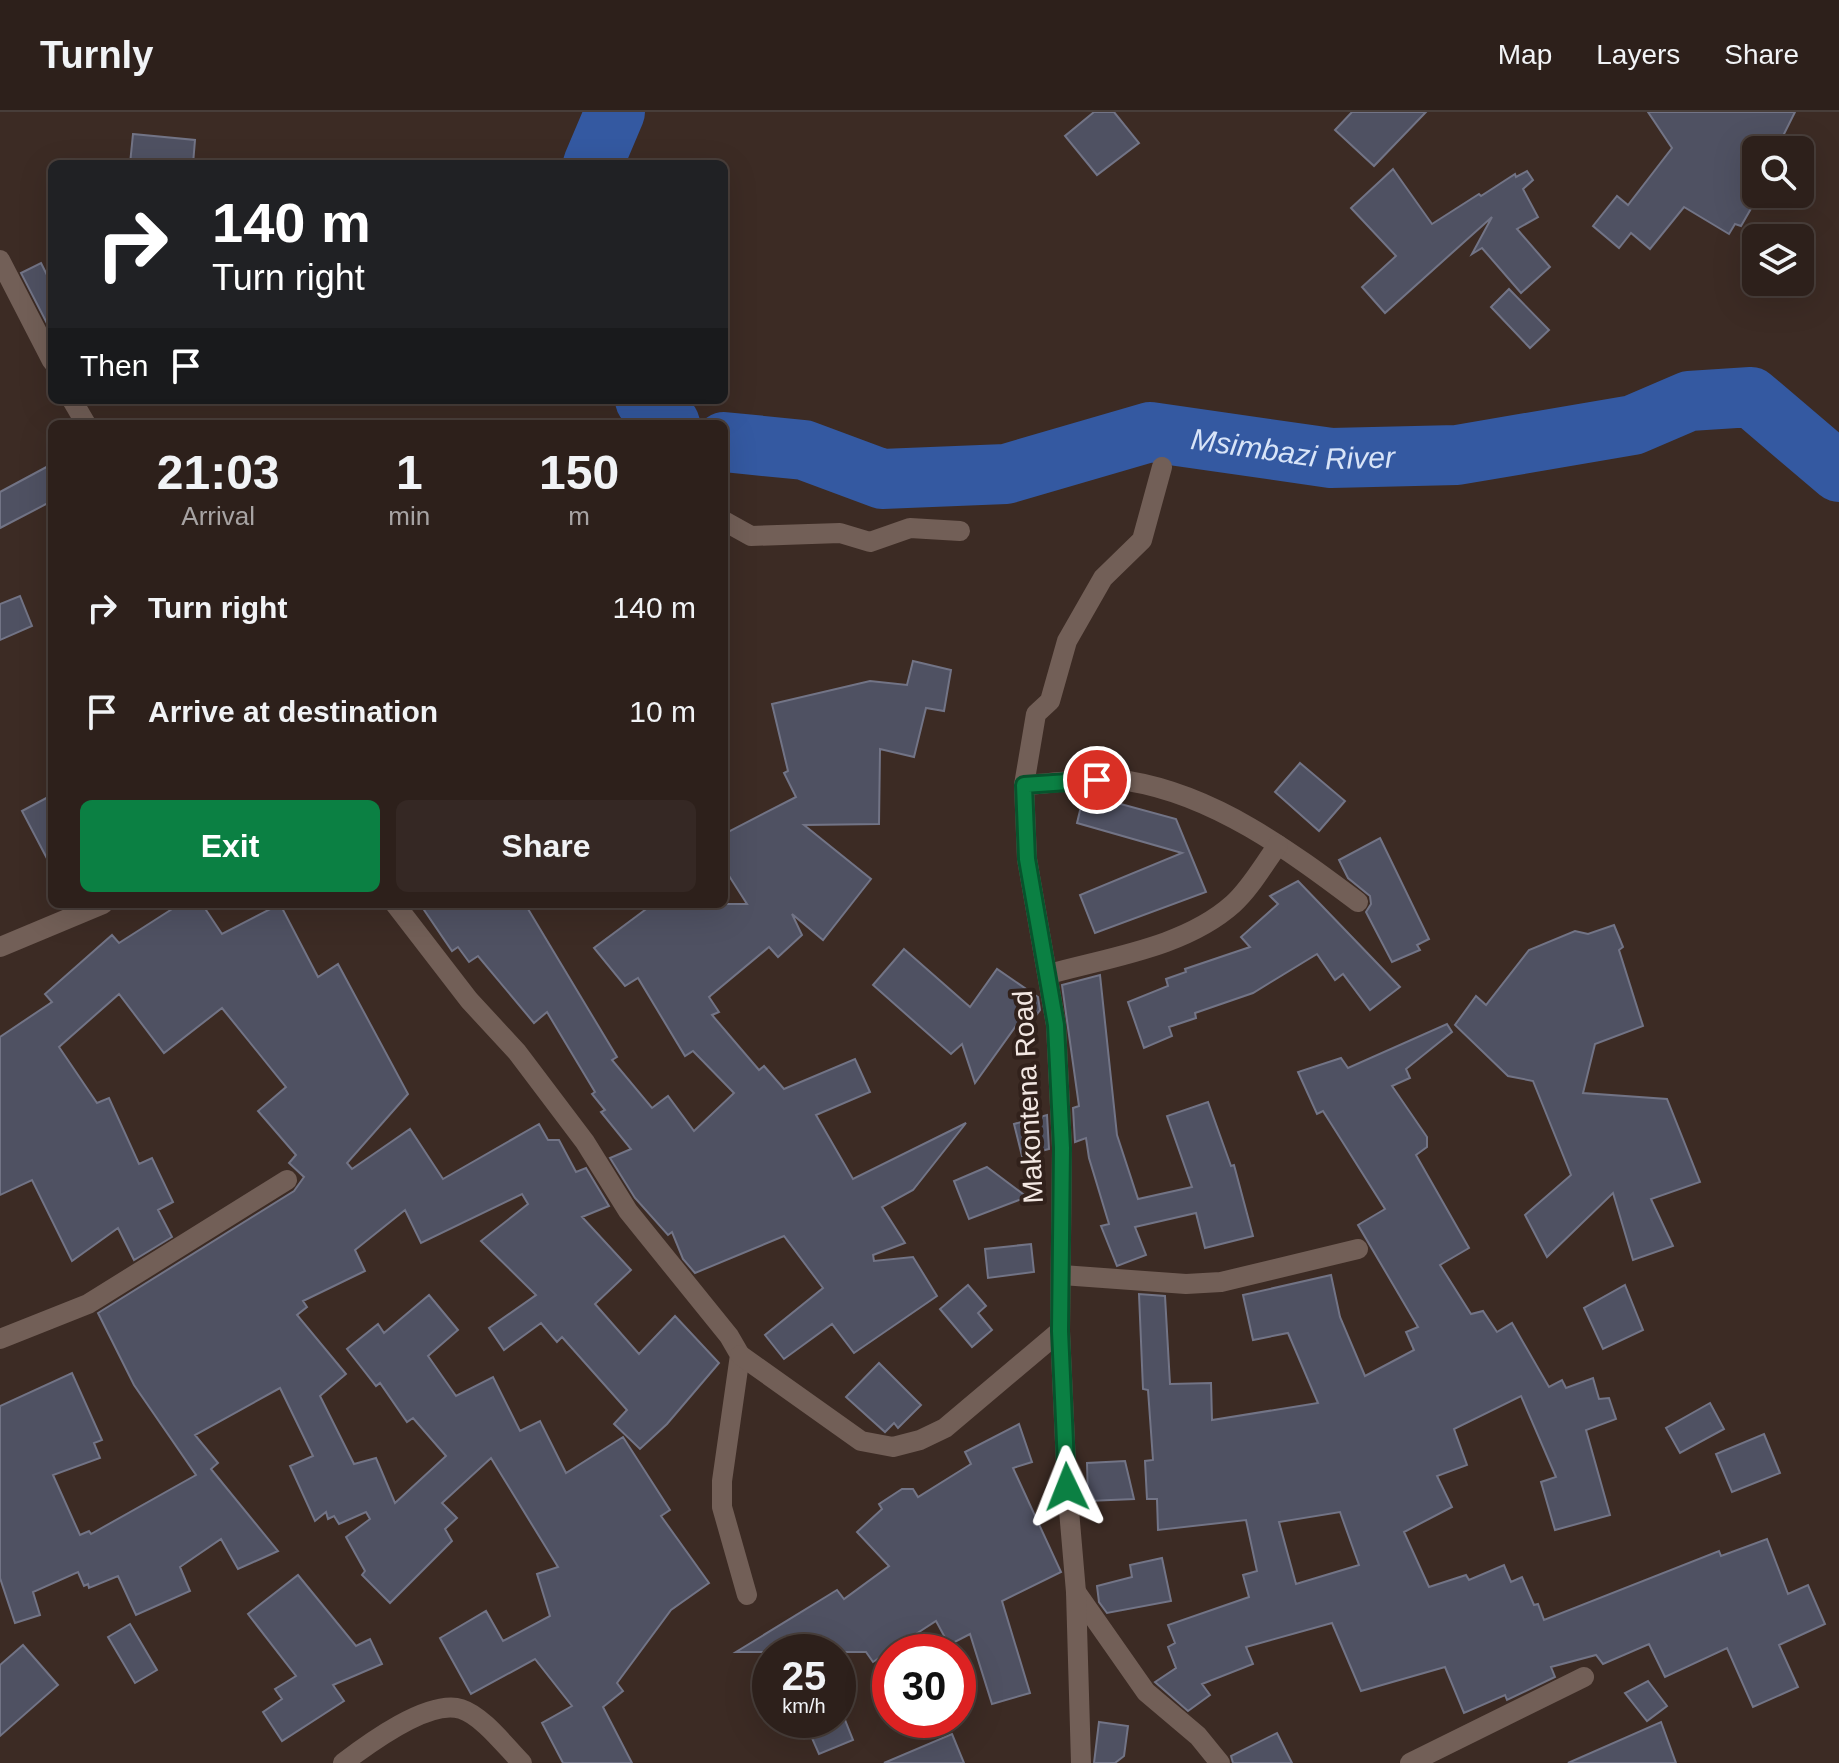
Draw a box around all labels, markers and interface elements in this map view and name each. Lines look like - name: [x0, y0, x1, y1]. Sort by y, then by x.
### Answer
- text: Turnly: [40, 34, 153, 76]
- text: Map: [1498, 39, 1552, 70]
- text: Layers: [1596, 39, 1680, 70]
- text: Share: [1724, 39, 1799, 70]
- map controls: [1742, 136, 1814, 296]
- button: search: [1742, 136, 1814, 208]
- text: 140 m: [212, 191, 371, 254]
- icon: right: [80, 192, 184, 296]
- button: layers: [1742, 224, 1814, 296]
- text: Turn right: [212, 257, 365, 298]
- icon: arrive: [164, 344, 208, 388]
- text: Then: [80, 349, 148, 382]
- water label: Msimbazi River: [1189, 422, 1396, 475]
- text: 21:03: [157, 446, 280, 499]
- text: 1: [396, 446, 423, 499]
- text: 150: [539, 446, 619, 499]
- text: Arrival: [181, 501, 255, 531]
- text: min: [388, 501, 430, 531]
- text: m: [568, 501, 590, 531]
- icon: right: [80, 586, 124, 630]
- text: Turn right: [148, 591, 287, 624]
- text: 140 m: [613, 591, 696, 624]
- icon: arrive: [80, 690, 124, 734]
- text: Arrive at destination: [148, 695, 438, 728]
- text: 10 m: [629, 695, 696, 728]
- pin: [1063, 746, 1131, 814]
- icon: arrive: [1075, 758, 1119, 802]
- button: Exit: [80, 800, 380, 892]
- button: Share: [396, 800, 696, 892]
- street label: Makontena Road: [1007, 990, 1049, 1204]
- position arrow: [1025, 1445, 1109, 1529]
- speed limit sign: 30: [872, 1634, 976, 1738]
- text: 25: [782, 1654, 826, 1698]
- text: km/h: [782, 1695, 826, 1717]

